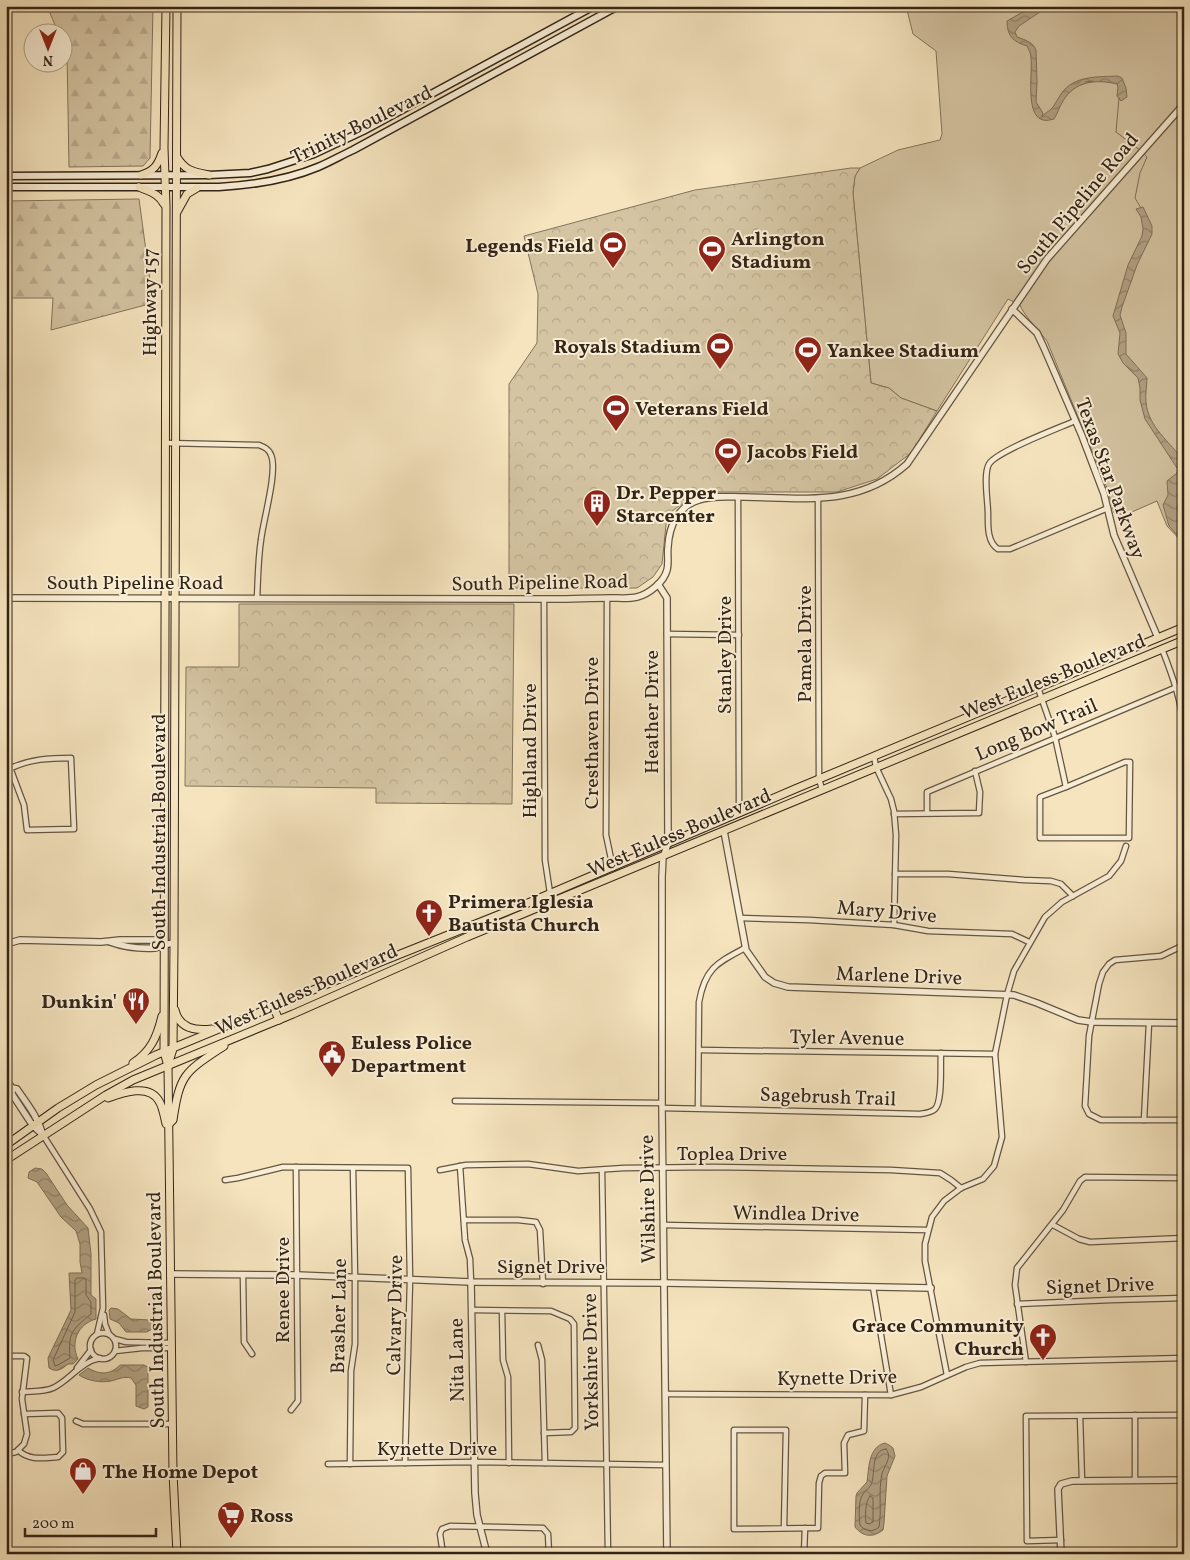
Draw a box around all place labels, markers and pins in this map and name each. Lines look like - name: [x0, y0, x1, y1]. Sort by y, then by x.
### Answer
- place label: Arlington Stadium: [731, 226, 825, 277]
- sports icon: Legends Field: [598, 230, 628, 269]
- place label: Legends Field: [465, 233, 594, 261]
- sports icon: Arlington Stadium: [697, 234, 727, 273]
- sports icon: Royals Stadium: [705, 331, 735, 370]
- place label: Royals Stadium: [554, 334, 701, 362]
- sports icon: Yankee Stadium: [793, 335, 823, 374]
- place label: Yankee Stadium: [827, 338, 979, 366]
- sports icon: Veterans Field: [601, 393, 631, 432]
- place label: Veterans Field: [635, 396, 769, 424]
- sports icon: Jacobs Field: [713, 436, 743, 475]
- place label: Jacobs Field: [746, 439, 858, 467]
- place label: Dr. Pepper Starcenter: [616, 480, 717, 531]
- building icon: Dr. Pepper Starcenter: [582, 488, 612, 527]
- place label: Primera Iglesia Bautista Church: [448, 889, 600, 940]
- church icon: Primera Iglesia Bautista Church: [414, 898, 444, 937]
- restaurant icon: Dunkin': [121, 986, 151, 1025]
- place label: Dunkin': [41, 989, 117, 1017]
- place label: Euless Police Department: [351, 1030, 472, 1081]
- public building icon: Euless Police Department: [317, 1039, 347, 1078]
- place label: Grace Community Church: [852, 1313, 1024, 1364]
- church icon: Grace Community Church: [1028, 1322, 1058, 1361]
- shop icon: The Home Depot: [68, 1456, 98, 1495]
- place label: The Home Depot: [102, 1459, 259, 1487]
- supermarket icon: Ross: [216, 1500, 246, 1539]
- place label: Ross: [250, 1503, 294, 1531]

